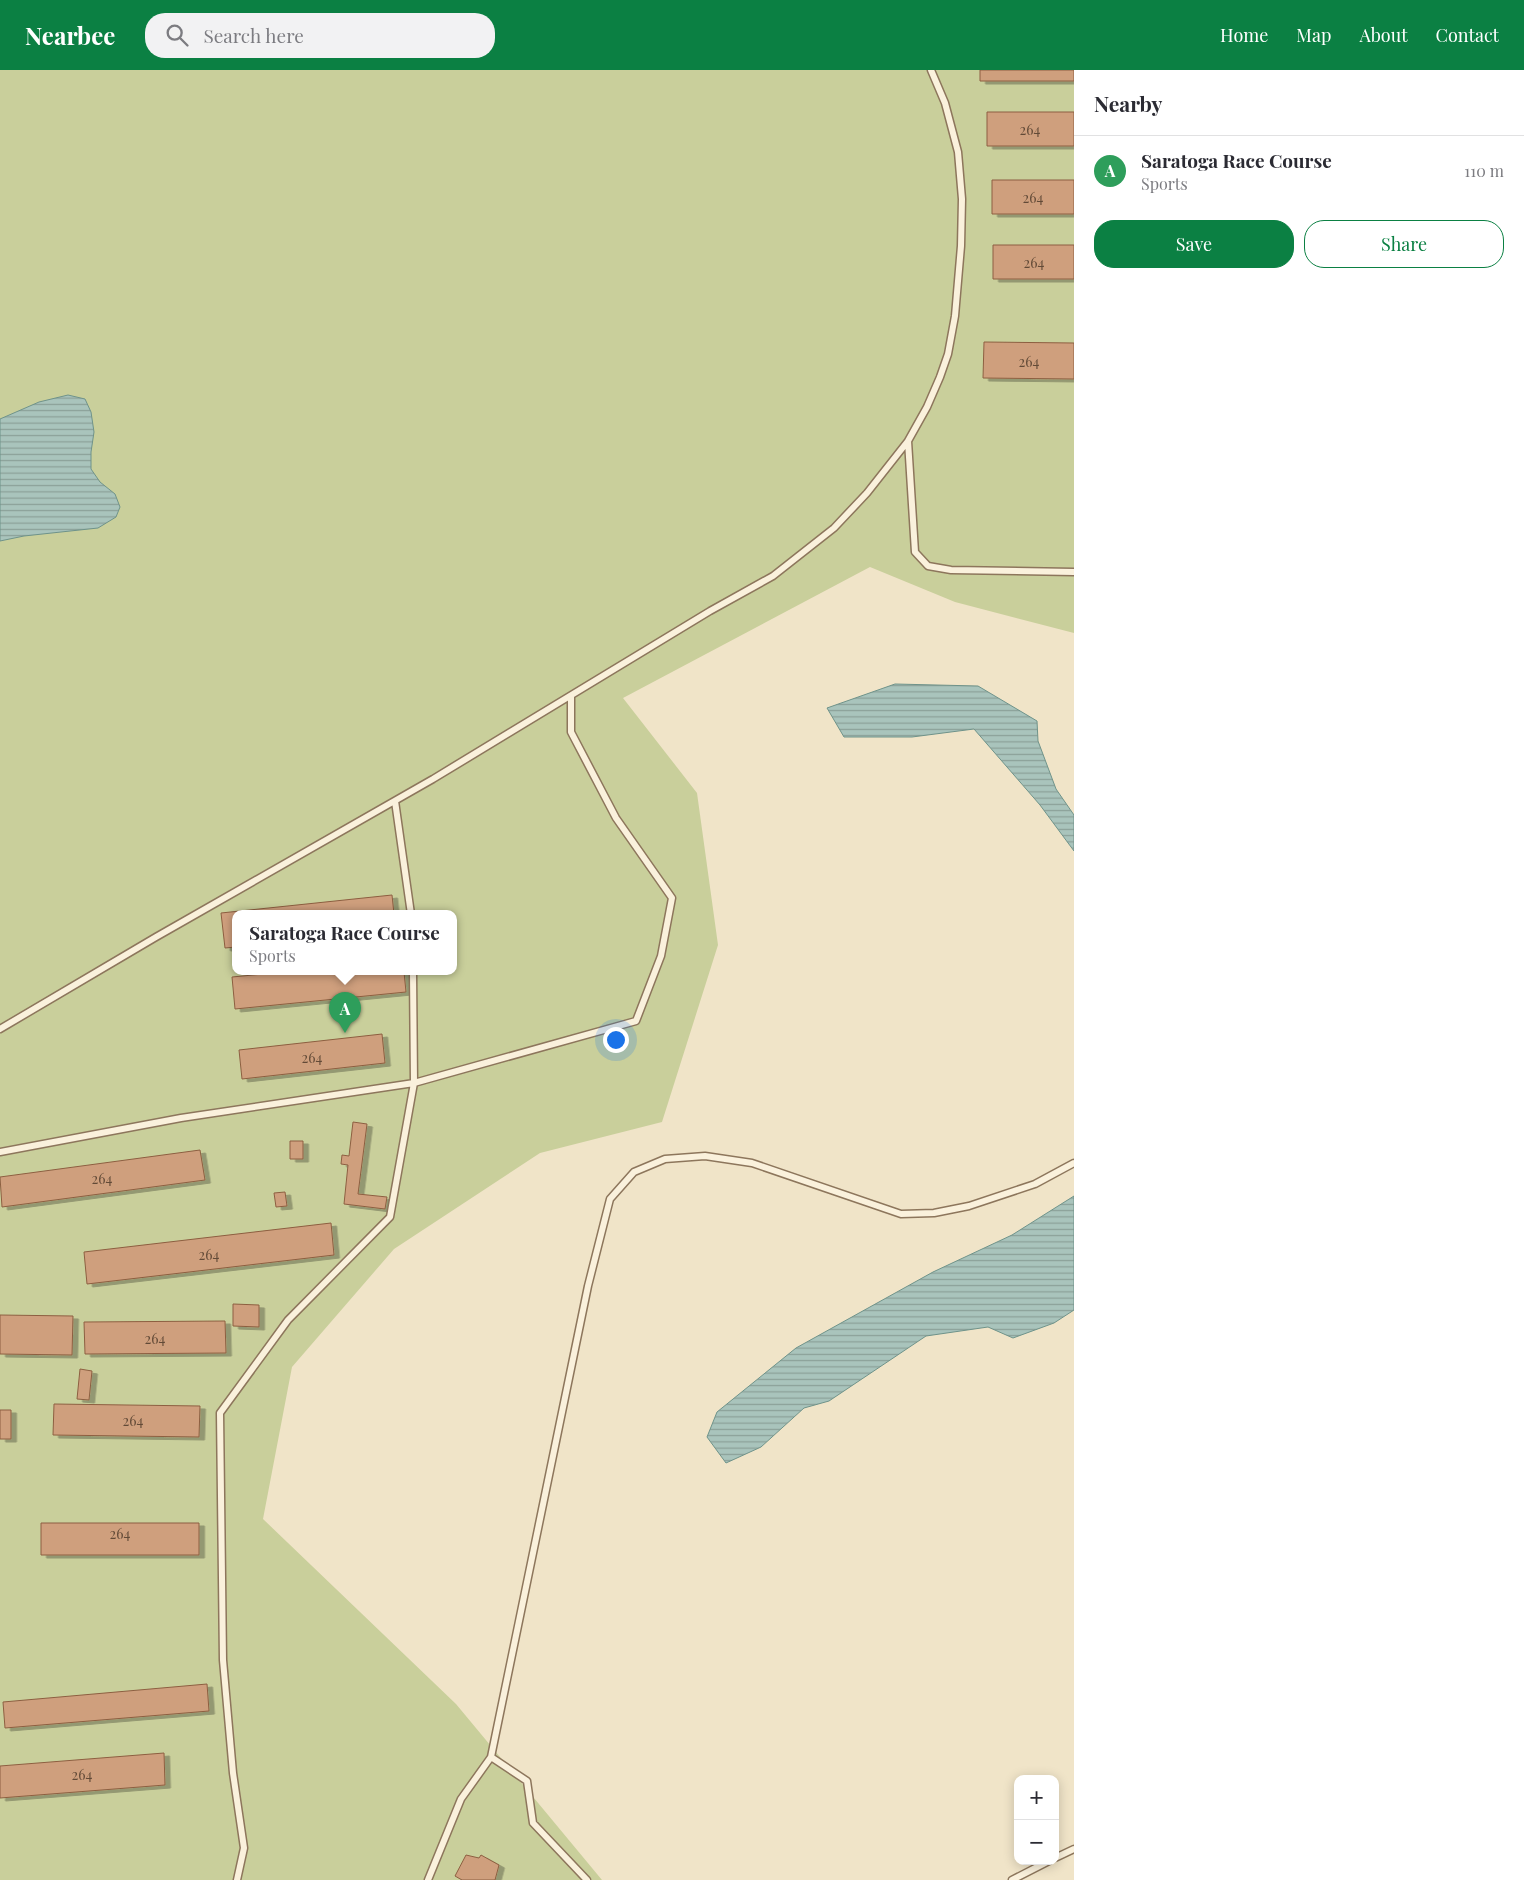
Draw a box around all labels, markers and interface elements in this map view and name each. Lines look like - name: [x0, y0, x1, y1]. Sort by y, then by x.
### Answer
- search box: [145, 13, 495, 58]
- text: Nearbee: [25, 19, 115, 51]
- icon: search: [163, 21, 191, 49]
- text: Search here: [203, 22, 304, 48]
- text: Home: [1220, 23, 1268, 47]
- text: Map: [1296, 23, 1331, 47]
- text: About: [1359, 23, 1408, 47]
- text: Contact: [1436, 23, 1499, 47]
- text: Nearby: [1094, 89, 1163, 117]
- house number: 264: [1020, 120, 1041, 139]
- text: Saratoga Race Course: [1141, 147, 1332, 173]
- text: A: [1105, 160, 1115, 181]
- text: 110 m: [1464, 160, 1504, 181]
- text: Sports: [1141, 173, 1188, 194]
- house number: 264: [1023, 188, 1044, 207]
- button: Save: [1094, 220, 1294, 268]
- button: Share: [1304, 220, 1504, 268]
- house number: 264: [1024, 253, 1045, 272]
- house number: 264: [1019, 352, 1040, 371]
- popup: [232, 910, 457, 975]
- text: Saratoga Race Course: [249, 919, 440, 945]
- text: Sports: [249, 945, 296, 966]
- pin: A: [329, 992, 361, 1033]
- your location: [603, 1027, 629, 1053]
- house number: 264: [302, 1048, 323, 1067]
- house number: 264: [92, 1169, 113, 1188]
- house number: 264: [199, 1245, 220, 1264]
- house number: 264: [145, 1329, 166, 1348]
- house number: 264: [123, 1411, 144, 1430]
- house number: 264: [110, 1524, 131, 1543]
- house number: 264: [72, 1765, 93, 1784]
- map controls: [1014, 1775, 1059, 1865]
- button: +: [1014, 1775, 1059, 1820]
- button: −: [1014, 1820, 1059, 1865]

